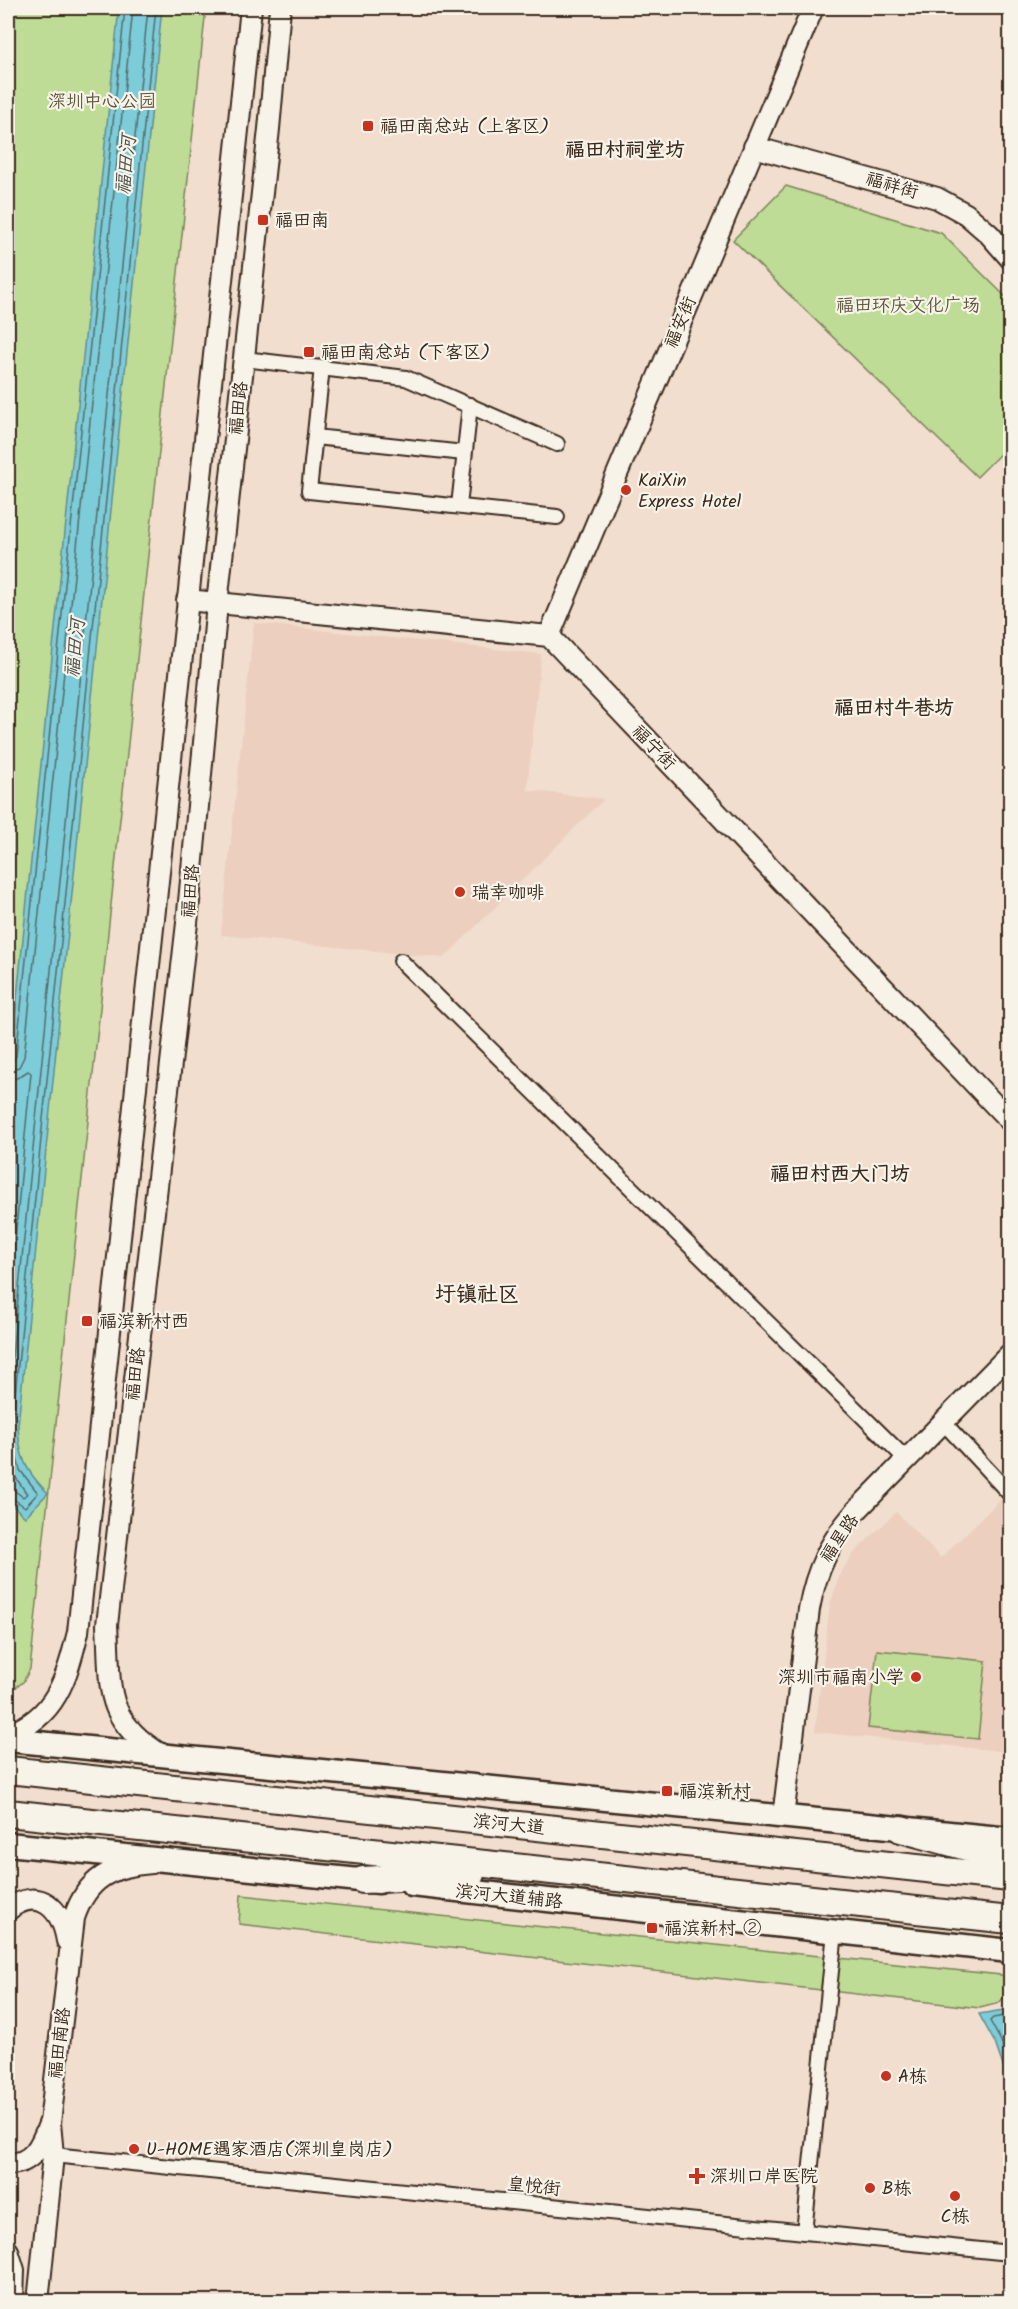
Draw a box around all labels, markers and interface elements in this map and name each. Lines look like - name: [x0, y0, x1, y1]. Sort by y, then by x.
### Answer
- park label: 深圳中心公园: [48, 88, 156, 117]
- place label: 福田南总站 (上客区): [380, 113, 549, 142]
- marker: 福田南总站 (上客区): [361, 119, 375, 133]
- water label: 福田河: [108, 131, 146, 197]
- district label: 福田村祠堂坊: [565, 135, 685, 167]
- street label: 福祥街: [862, 165, 922, 208]
- place label: 福田南: [275, 207, 329, 236]
- marker: 福田南: [256, 213, 270, 227]
- street label: 福安街: [657, 292, 705, 353]
- park label: 福田环庆文化广场: [836, 292, 980, 321]
- place label: 福田南总站 (下客区): [321, 339, 490, 368]
- marker: 福田南总站 (下客区): [302, 345, 316, 359]
- street label: 福田路: [222, 380, 257, 437]
- place label: KaiXin Express Hotel: [638, 467, 742, 517]
- marker: KaiXin Express Hotel: [619, 483, 633, 497]
- water label: 福田河: [57, 614, 95, 680]
- district label: 福田村牛巷坊: [834, 693, 954, 725]
- street label: 福宁街: [624, 719, 682, 778]
- street label: 福田路: [175, 863, 208, 919]
- place label: 瑞幸咖啡: [472, 879, 544, 908]
- marker: 瑞幸咖啡: [453, 885, 467, 899]
- district label: 福田村西大门坊: [770, 1159, 910, 1191]
- district label: 圩镇社区: [435, 1279, 519, 1312]
- place label: 福滨新村西: [99, 1308, 189, 1337]
- marker: 福滨新村西: [80, 1314, 94, 1328]
- street label: 福田路: [119, 1346, 154, 1403]
- street label: 福星路: [813, 1508, 867, 1569]
- place label: 深圳市福南小学: [778, 1664, 904, 1693]
- marker: 深圳市福南小学: [909, 1670, 923, 1684]
- place label: 福滨新村: [679, 1778, 751, 1807]
- marker: 福滨新村: [660, 1784, 674, 1798]
- street label: 滨河大道: [472, 1807, 546, 1844]
- street label: 滨河大道辅路: [454, 1877, 564, 1918]
- place label: 福滨新村 ②: [664, 1915, 761, 1944]
- marker: 福滨新村 ②: [645, 1921, 659, 1935]
- street label: 福田南路: [42, 2006, 79, 2081]
- place label: A栋: [898, 2063, 927, 2092]
- marker: A栋: [879, 2069, 893, 2083]
- place label: U-HOME遇家酒店(深圳皇岗店): [146, 2136, 393, 2165]
- marker: U-HOME遇家酒店(深圳皇岗店): [127, 2142, 141, 2156]
- place label: 深圳口岸医院: [710, 2163, 818, 2192]
- marker: 深圳口岸医院: [688, 2167, 706, 2185]
- street label: 皇悦街: [505, 2170, 562, 2205]
- place label: B栋: [882, 2175, 911, 2204]
- marker: B栋: [863, 2181, 877, 2195]
- marker: C栋: [948, 2189, 962, 2203]
- place label: C栋: [941, 2203, 969, 2232]

